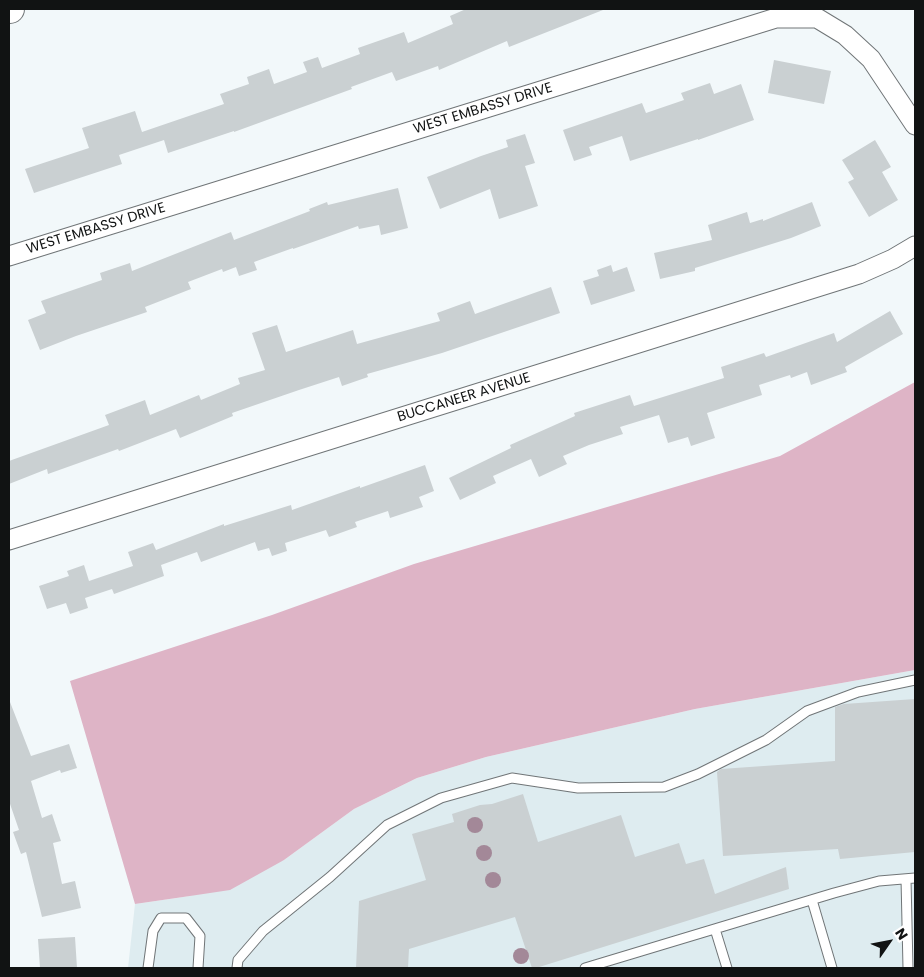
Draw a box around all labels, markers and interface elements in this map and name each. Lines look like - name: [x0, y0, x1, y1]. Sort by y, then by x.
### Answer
- street label: WEST EMBASSY DRIVE: [411, 80, 555, 138]
- street label: WEST EMBASSY DRIVE: [24, 200, 168, 258]
- street label: BUCCANEER AVENUE: [396, 370, 532, 426]
- north arrow: [864, 917, 914, 967]
- text: N: [890, 924, 913, 944]

